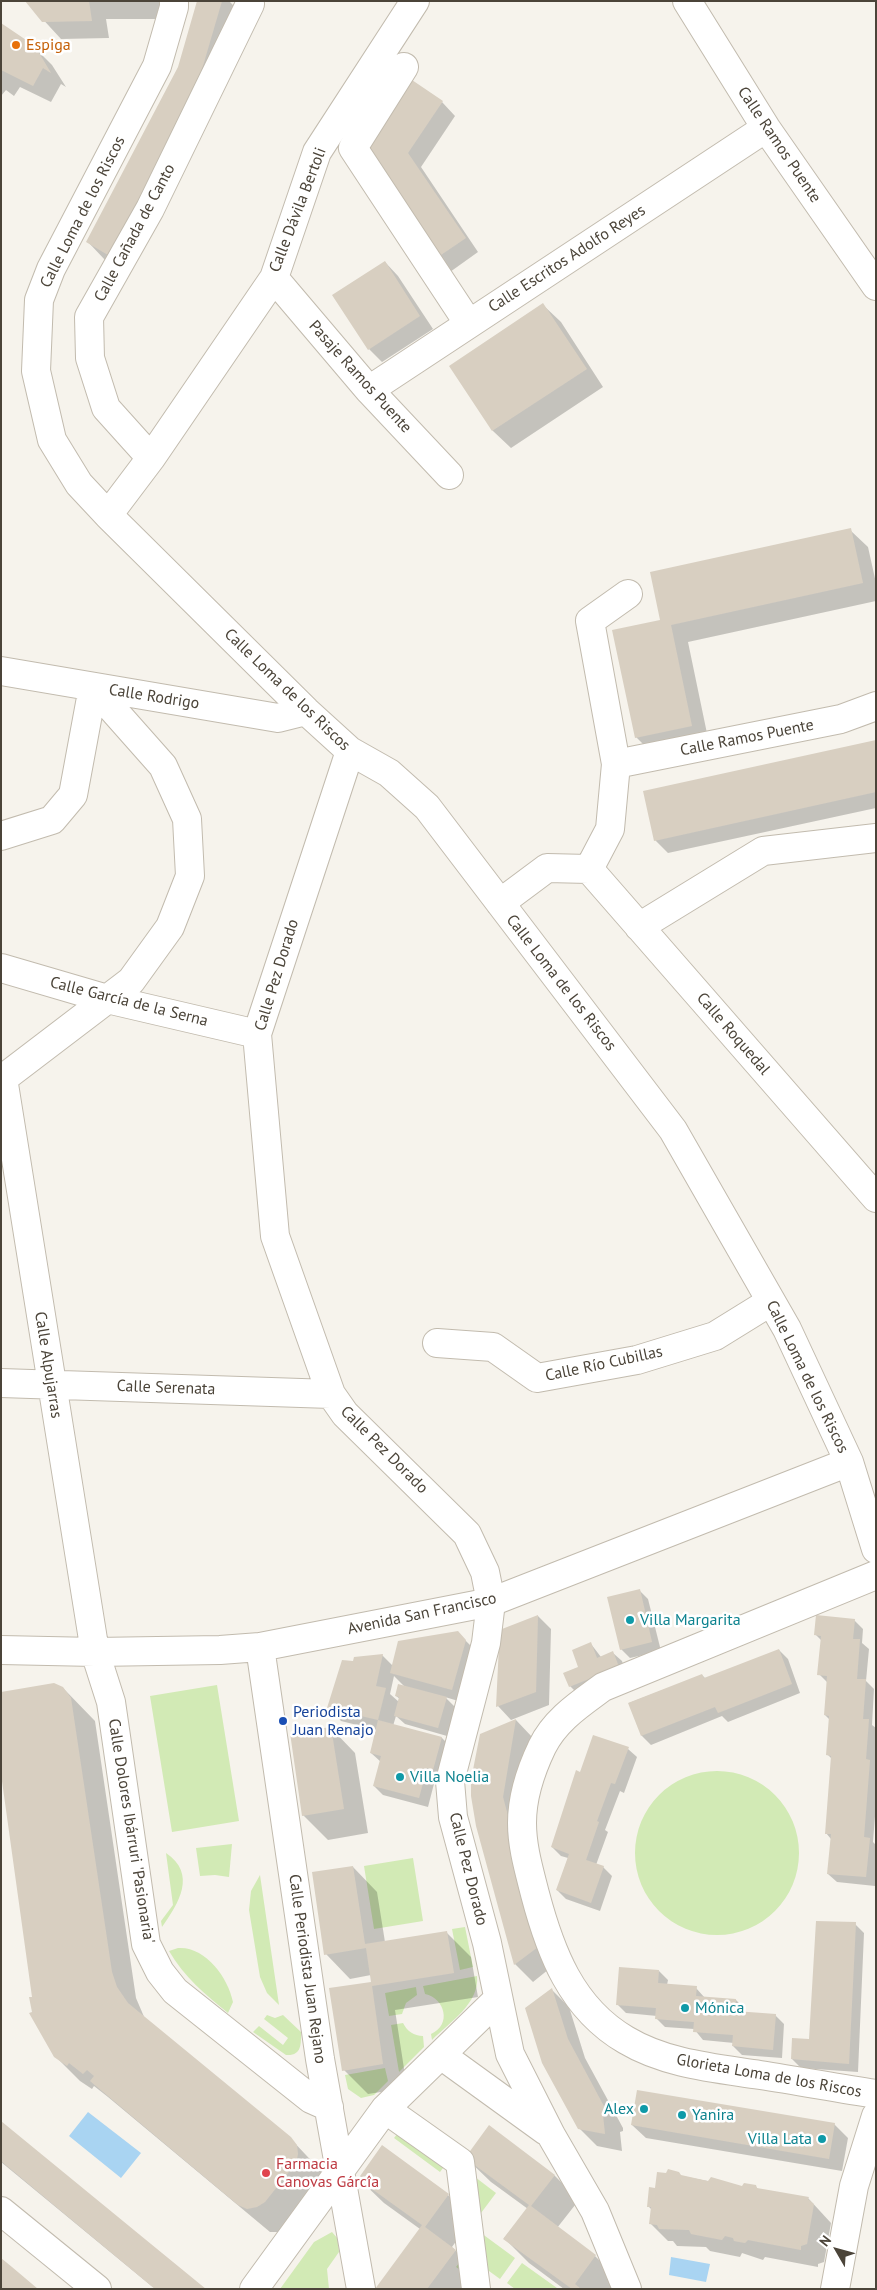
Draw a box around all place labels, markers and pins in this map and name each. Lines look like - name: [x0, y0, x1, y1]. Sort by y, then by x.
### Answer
- place label: Espiga: [26, 35, 71, 55]
- marker: Espiga: [10, 39, 22, 51]
- place label: Villa Margarita: [640, 1610, 741, 1630]
- marker: Villa Margarita: [624, 1614, 636, 1626]
- place label: Periodista Juan Renajo: [293, 1702, 374, 1740]
- marker: Periodista Juan Renajo: [277, 1715, 289, 1727]
- place label: Villa Noelia: [410, 1767, 489, 1787]
- marker: Villa Noelia: [394, 1771, 406, 1783]
- place label: Mónica: [695, 1998, 744, 2018]
- marker: Mónica: [679, 2002, 691, 2014]
- place label: Alex: [604, 2099, 634, 2119]
- marker: Alex: [638, 2103, 650, 2115]
- place label: Yanira: [692, 2105, 734, 2125]
- marker: Yanira: [676, 2109, 688, 2121]
- place label: Villa Lata: [748, 2129, 812, 2149]
- marker: Villa Lata: [816, 2133, 828, 2145]
- place label: Farmacia Canovas Gárcîa: [276, 2154, 379, 2192]
- marker: Farmacia Canovas Gárcîa: [260, 2167, 272, 2179]

